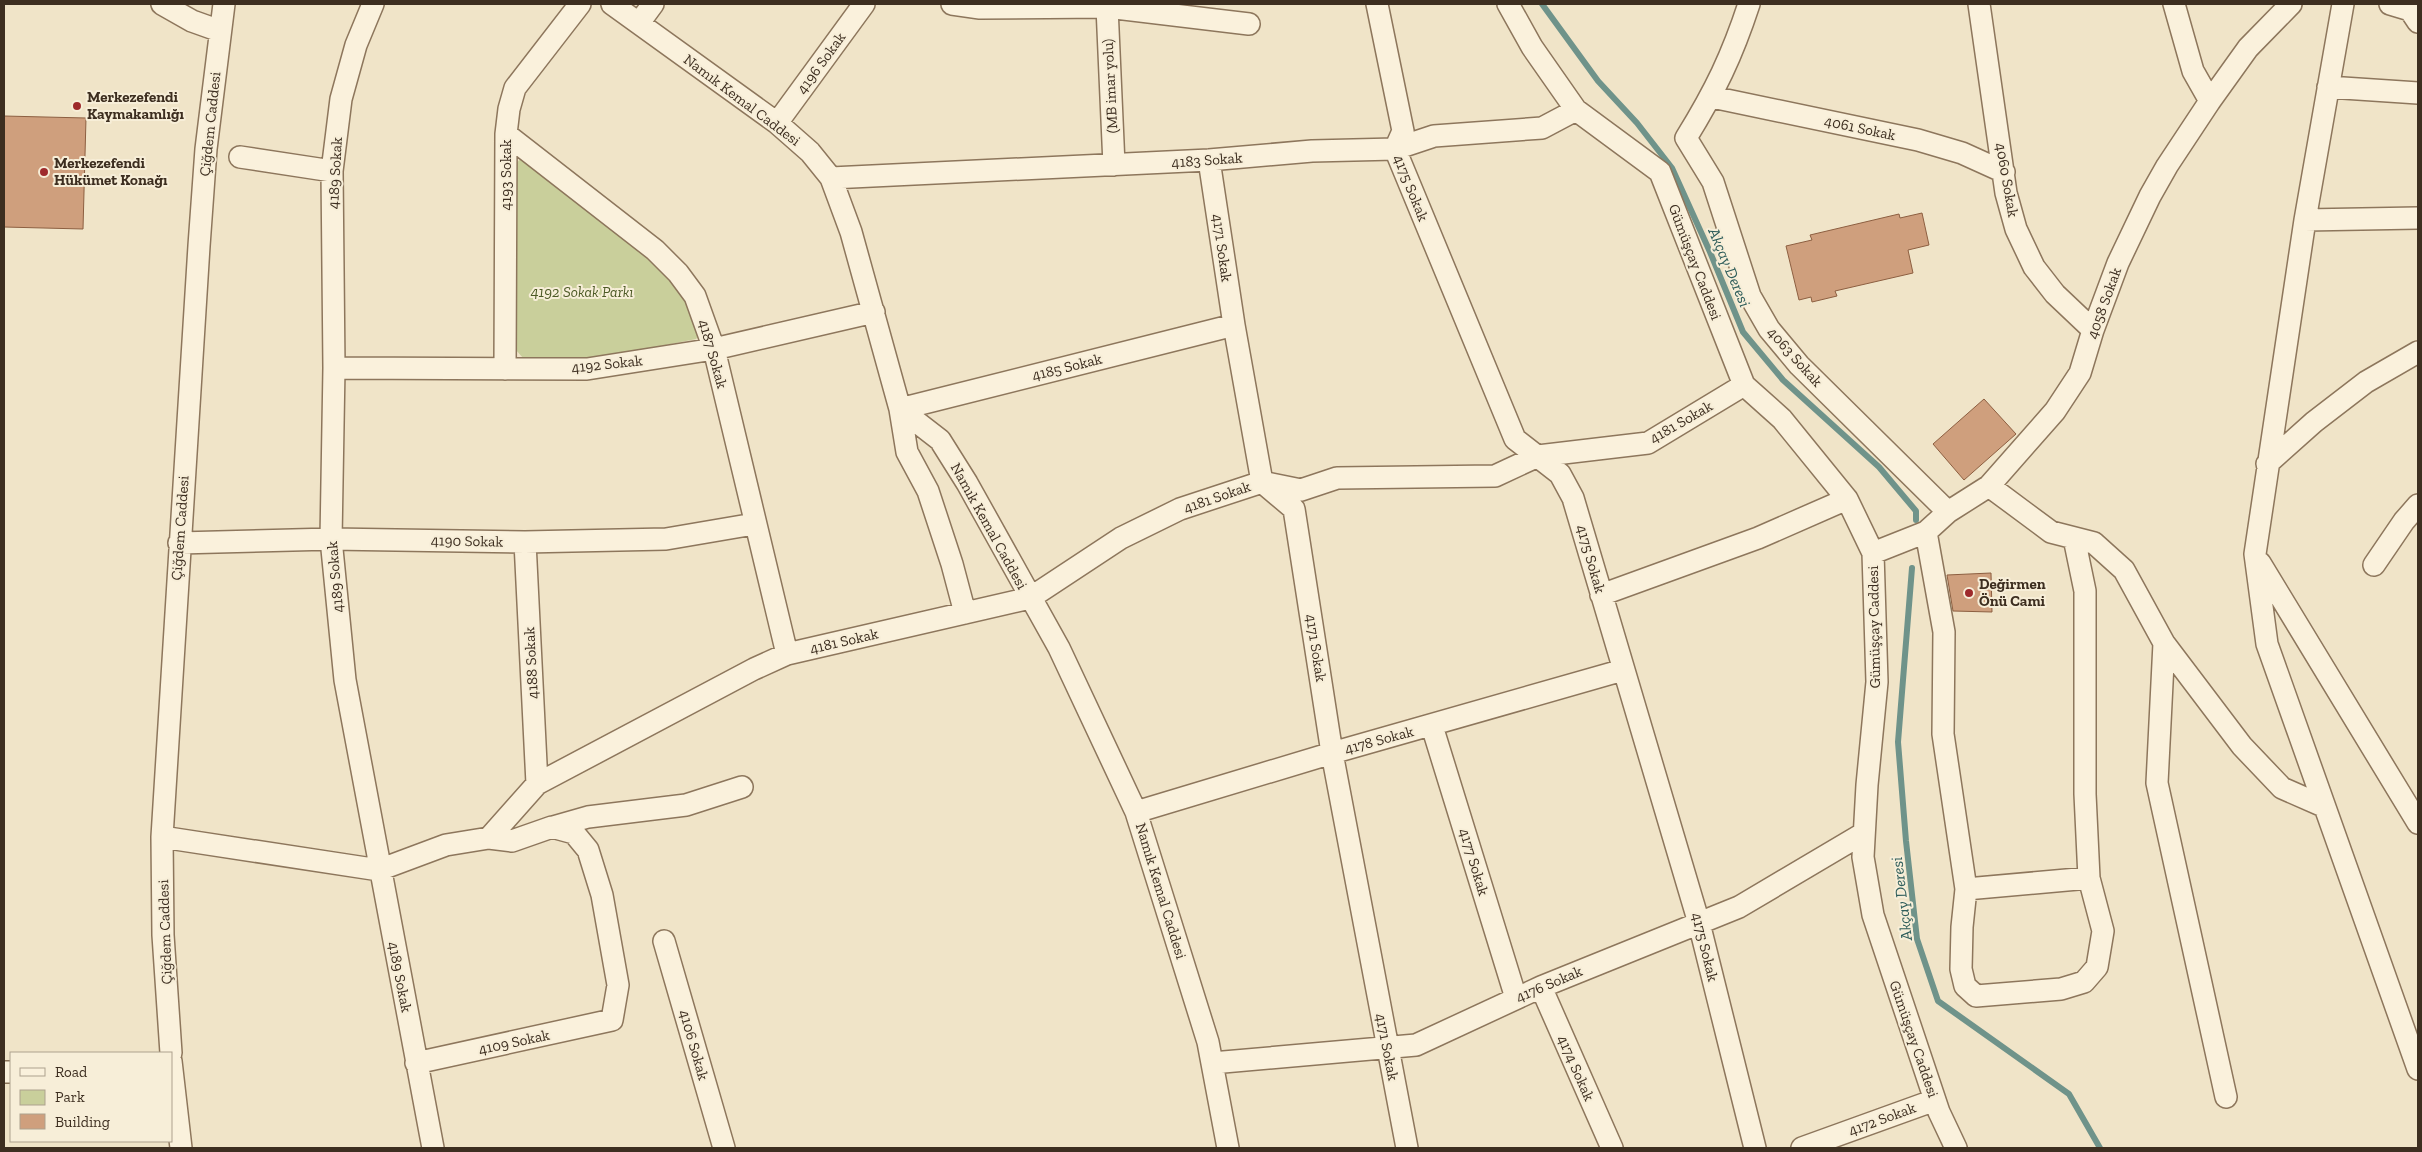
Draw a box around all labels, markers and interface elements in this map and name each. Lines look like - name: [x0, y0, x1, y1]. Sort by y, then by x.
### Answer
- street label: 4196 Sokak: [793, 29, 849, 97]
- street label: (MB imar yolu): [1099, 38, 1121, 134]
- street label: Namık Kemal Caddesi: [680, 50, 804, 150]
- street label: Çiğdem Caddesi: [196, 71, 224, 177]
- place label: Merkezefendi Kaymakamlığı: [87, 88, 184, 123]
- marker: Merkezefendi Kaymakamlığı: [71, 100, 83, 112]
- street label: 4061 Sokak: [1823, 112, 1897, 144]
- street label: 4189 Sokak: [324, 136, 346, 209]
- street label: 4193 Sokak: [497, 139, 515, 211]
- street label: 4060 Sokak: [1992, 141, 2022, 219]
- street label: 4183 Sokak: [1171, 149, 1243, 171]
- street label: 4175 Sokak: [1389, 152, 1433, 224]
- place label: Merkezefendi Hükümet Konağı: [54, 154, 168, 189]
- marker: Merkezefendi Hükümet Konağı: [38, 166, 50, 178]
- street label: Gümüşçay Caddesi: [1665, 202, 1725, 322]
- street label: 4171 Sokak: [1208, 213, 1236, 283]
- water label: Akçay Deresi: [1704, 224, 1755, 310]
- street label: 4058 Sokak: [2083, 265, 2125, 341]
- park label: 4192 Sokak Parkı: [531, 283, 634, 301]
- street label: 4187 Sokak: [695, 317, 731, 391]
- street label: 4063 Sokak: [1764, 323, 1827, 391]
- street label: 4185 Sokak: [1030, 350, 1104, 384]
- street label: 4192 Sokak: [571, 351, 644, 377]
- street label: 4181 Sokak: [1646, 397, 1716, 447]
- street label: Namık Kemal Caddesi: [947, 460, 1031, 592]
- street label: Çiğdem Caddesi: [167, 475, 193, 581]
- street label: 4181 Sokak: [1181, 477, 1253, 517]
- street label: 4175 Sokak: [1573, 523, 1609, 595]
- street label: 4190 Sokak: [431, 531, 504, 551]
- street label: 4189 Sokak: [323, 540, 347, 614]
- street label: Gümüşçay Caddesi: [1864, 566, 1884, 688]
- place label: Değirmen Önü Cami: [1979, 575, 2046, 610]
- marker: Değirmen Önü Cami: [1963, 587, 1975, 599]
- street label: 4171 Sokak: [1302, 613, 1330, 683]
- street label: 4181 Sokak: [808, 624, 880, 658]
- street label: 4188 Sokak: [520, 626, 542, 699]
- street label: 4178 Sokak: [1343, 722, 1416, 758]
- street label: Namık Kemal Caddesi: [1132, 821, 1190, 961]
- street label: 4177 Sokak: [1455, 826, 1493, 898]
- water label: Akçay Deresi: [1887, 856, 1916, 943]
- street label: Çiğdem Caddesi: [154, 879, 176, 985]
- street label: 4175 Sokak: [1688, 911, 1722, 983]
- street label: 4189 Sokak: [384, 940, 416, 1014]
- street label: 4176 Sokak: [1513, 962, 1585, 1006]
- street label: Gümüşçay Caddesi: [1886, 978, 1942, 1100]
- street label: 4106 Sokak: [675, 1008, 713, 1082]
- street label: 4171 Sokak: [1372, 1012, 1402, 1082]
- street label: 4109 Sokak: [477, 1026, 551, 1058]
- street label: 4174 Sokak: [1553, 1032, 1599, 1104]
- legend: [10, 1052, 172, 1142]
- text: Road: [55, 1063, 88, 1081]
- text: Park: [55, 1088, 85, 1106]
- street label: 4172 Sokak: [1846, 1098, 1918, 1139]
- text: Building: [55, 1113, 110, 1131]

